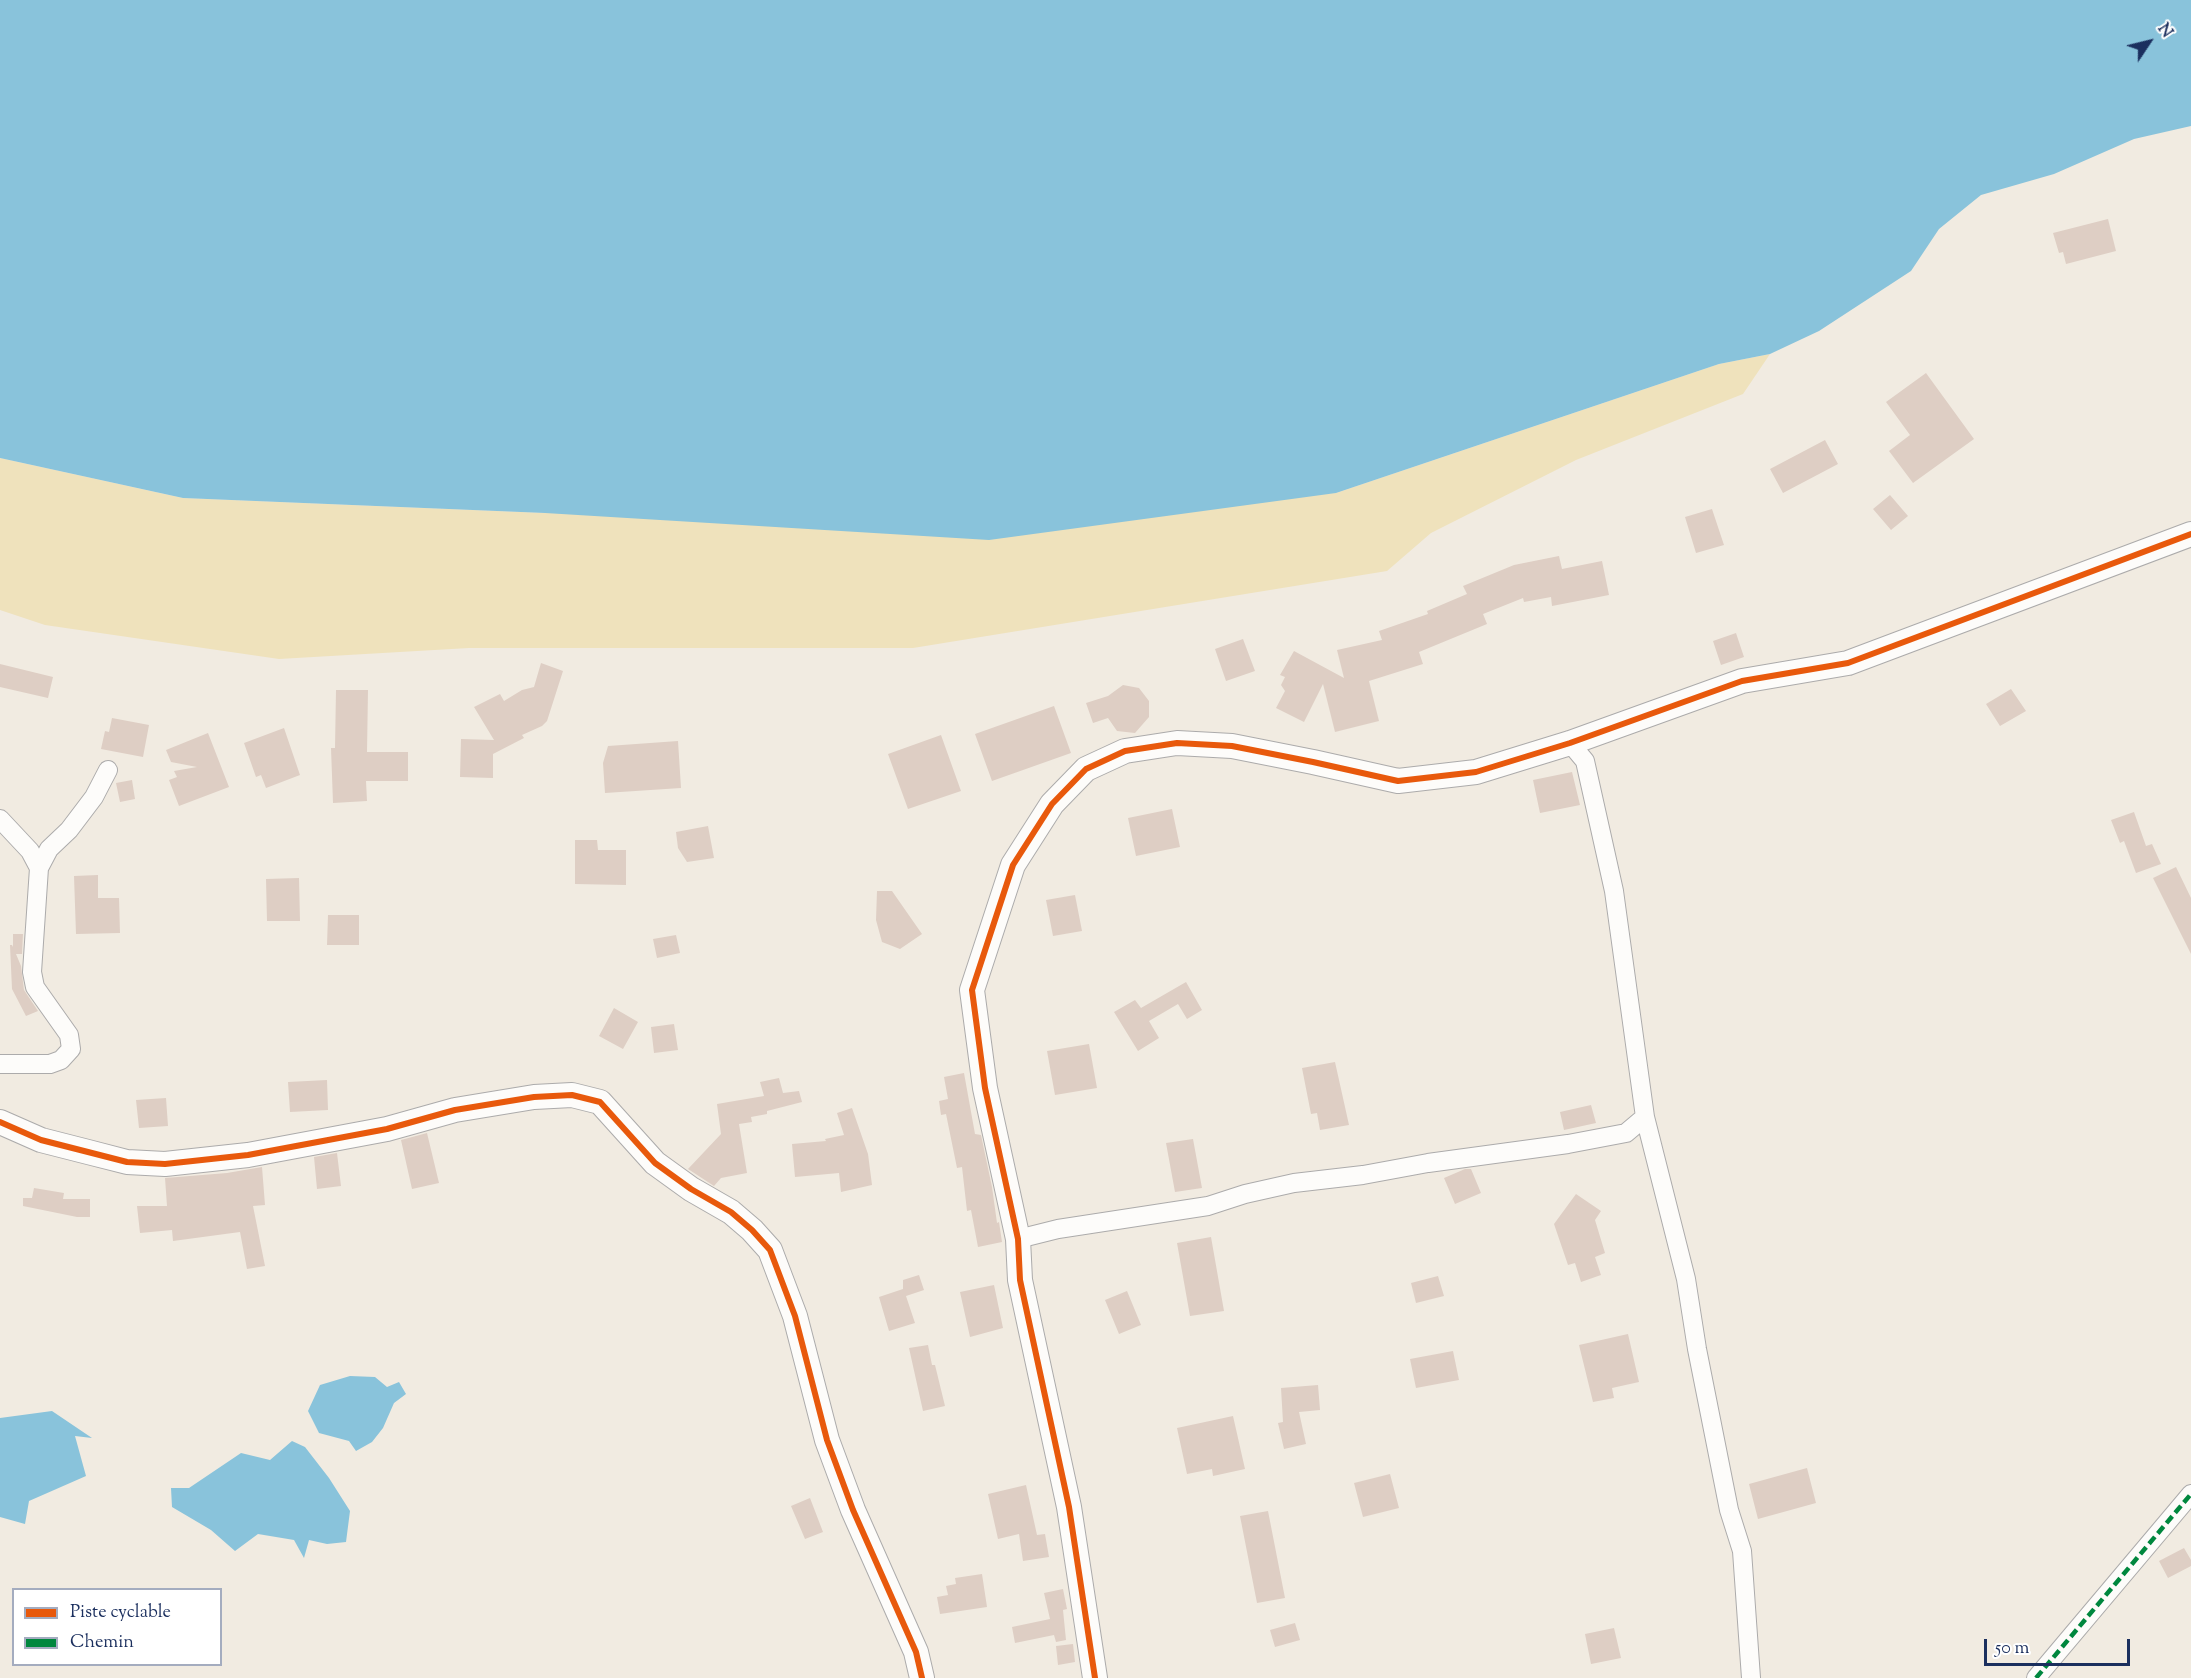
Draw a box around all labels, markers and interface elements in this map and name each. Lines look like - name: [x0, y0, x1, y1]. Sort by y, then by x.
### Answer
- north arrow: [2119, 12, 2179, 72]
- text: N: [2151, 20, 2177, 43]
- legend: [12, 1588, 222, 1666]
- text: Piste cyclable: [70, 1600, 171, 1626]
- scale bar: [1987, 1627, 2132, 1665]
- text: Chemin: [70, 1630, 134, 1656]
- text: 50 m: [1995, 1636, 2029, 1662]

